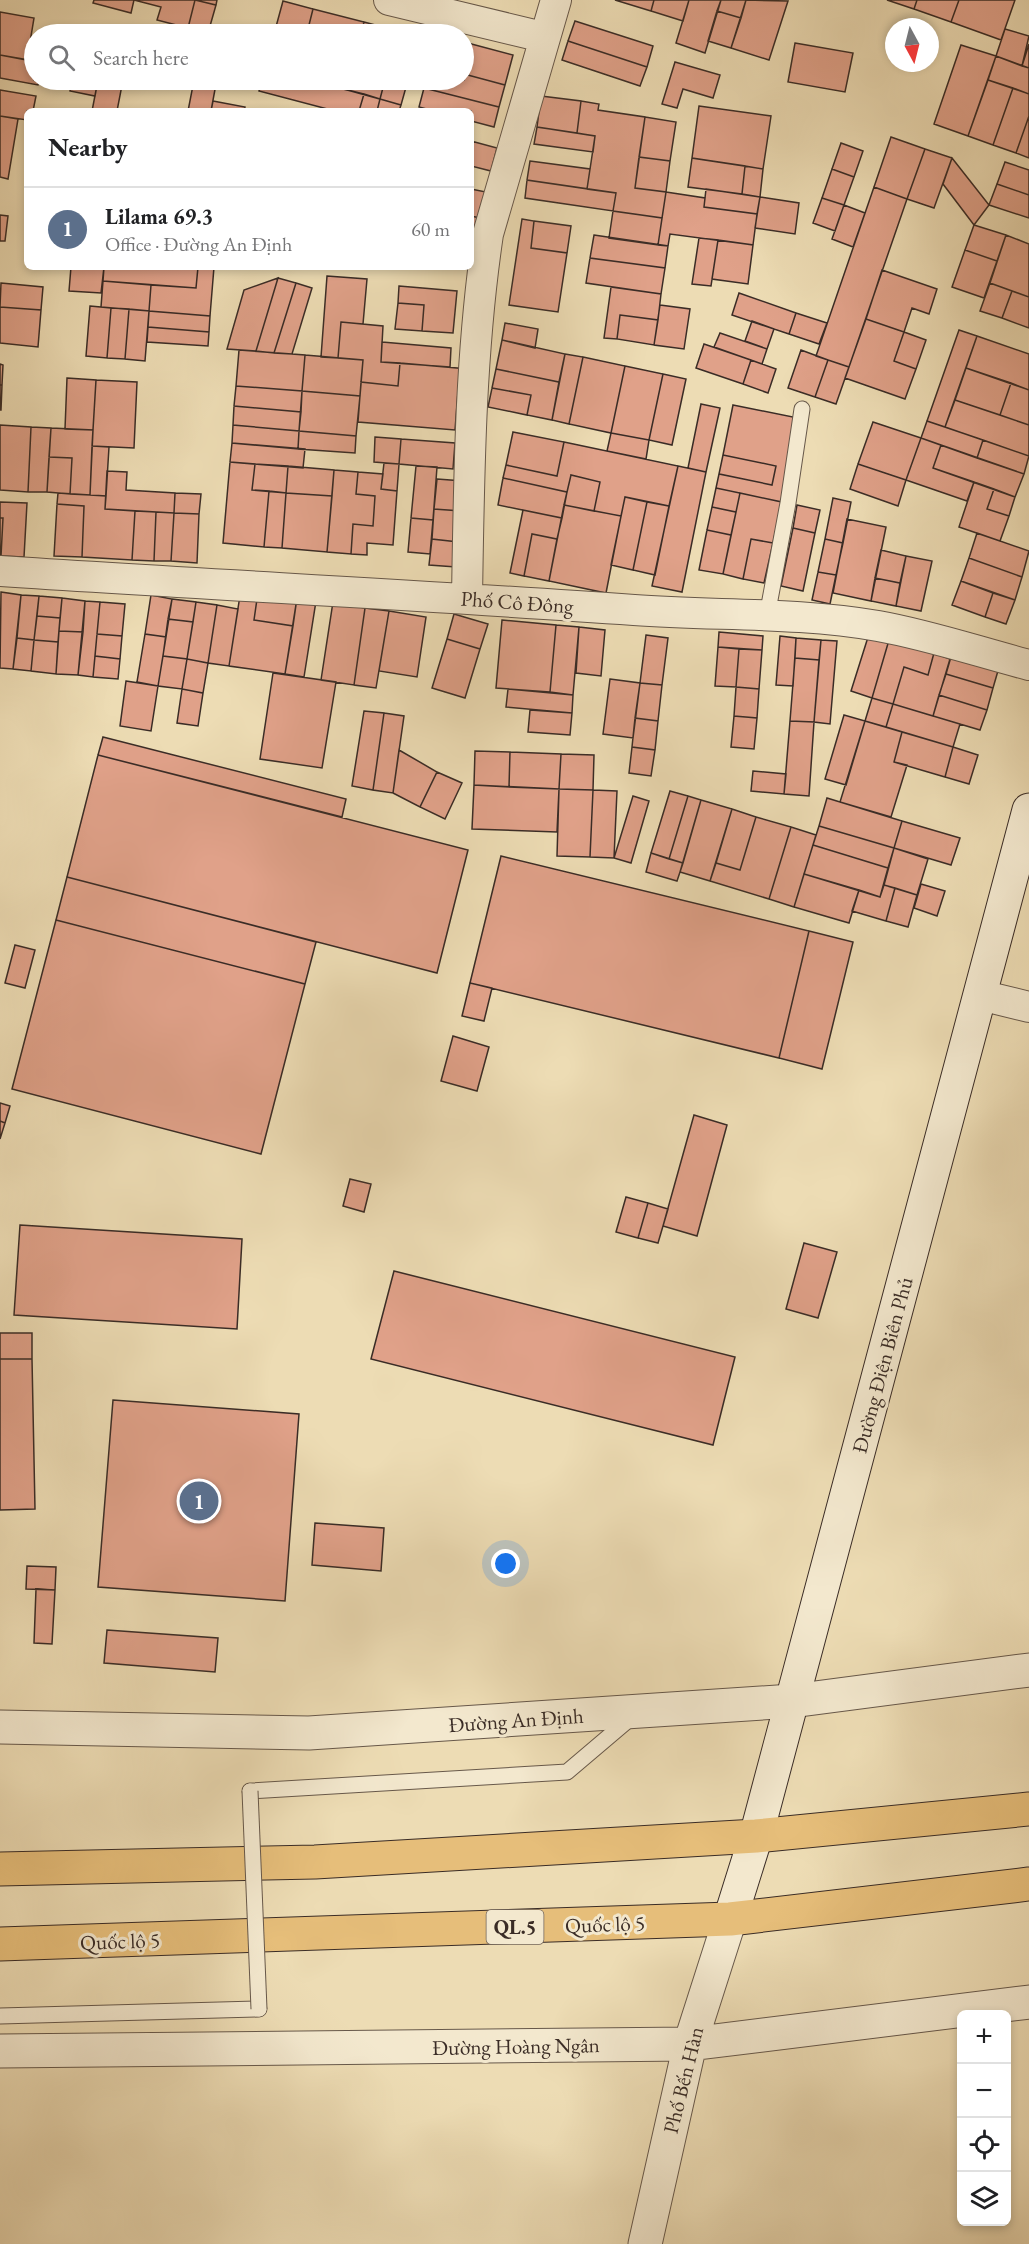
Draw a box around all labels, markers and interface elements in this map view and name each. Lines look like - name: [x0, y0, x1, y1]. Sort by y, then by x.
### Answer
- north arrow: [885, 18, 939, 72]
- search box: [24, 24, 474, 90]
- icon: search: [45, 41, 78, 74]
- text: Search here: [93, 43, 188, 72]
- text: Nearby: [48, 130, 128, 164]
- text: Lilama 69.3: [105, 202, 213, 231]
- text: 1: [62, 216, 73, 242]
- text: 60 m: [411, 216, 450, 242]
- text: Office · Đường An Định: [105, 231, 292, 257]
- street label: Phố Cô Đông: [460, 585, 575, 619]
- street label: Đường Điện Biên Phủ: [845, 1274, 919, 1456]
- pin: 1: [180, 1478, 218, 1524]
- your location: [491, 1549, 520, 1578]
- street label: Đường An Định: [448, 1702, 585, 1738]
- street label: Quốc lộ 5: [565, 1909, 645, 1940]
- road number: QL.5: [486, 1910, 544, 1944]
- street label: Quốc lộ 5: [80, 1926, 160, 1957]
- map controls: [957, 2010, 1011, 2226]
- button: +: [957, 2010, 1011, 2064]
- street label: Phố Bến Hàn: [657, 2024, 709, 2136]
- street label: Đường Hoàng Ngân: [432, 2031, 600, 2061]
- button: −: [957, 2064, 1011, 2118]
- button: locate: [957, 2118, 1011, 2172]
- button: layers: [957, 2172, 1011, 2226]

